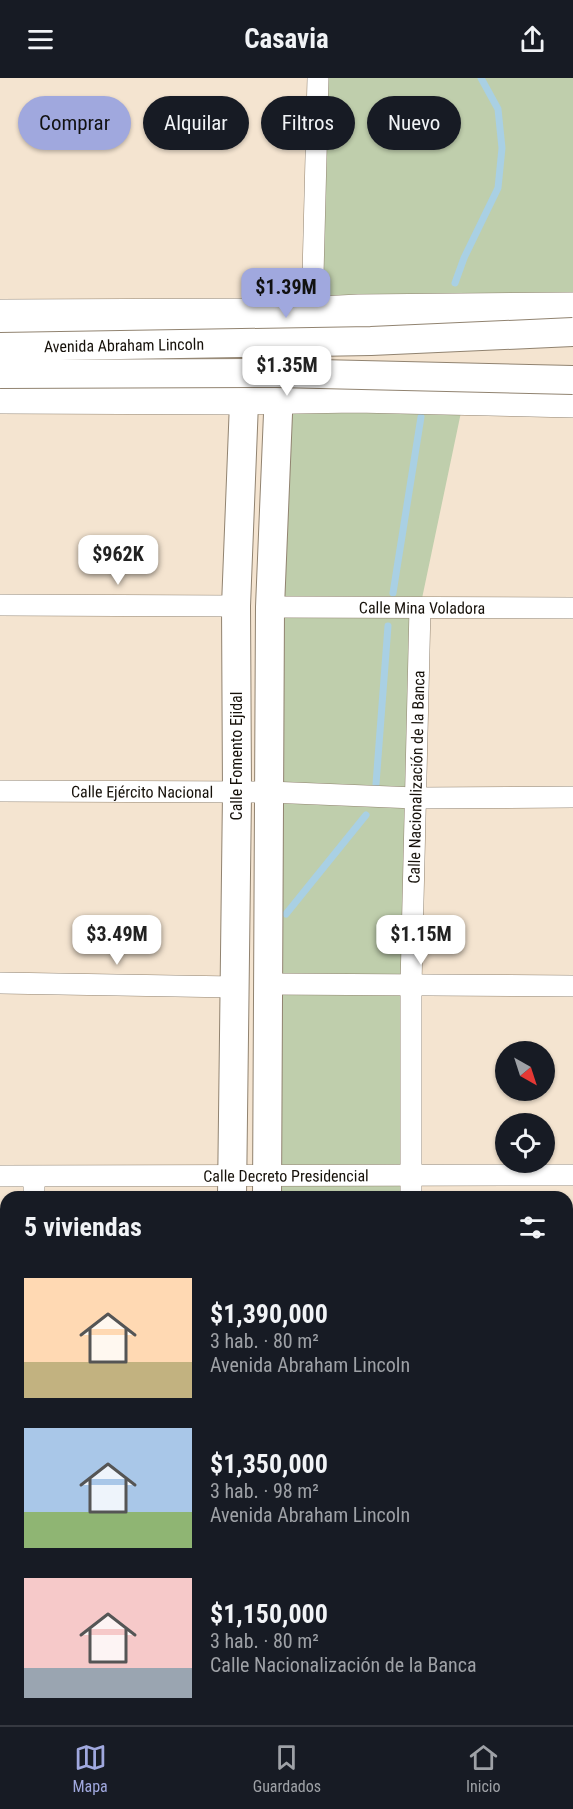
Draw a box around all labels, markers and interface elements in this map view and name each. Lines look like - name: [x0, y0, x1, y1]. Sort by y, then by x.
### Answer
- icon: menu: [24, 23, 57, 56]
- text: Casavia: [244, 23, 329, 55]
- icon: share: [516, 23, 549, 56]
- chip: Comprar: [18, 96, 131, 150]
- chip: Alquilar: [143, 96, 249, 150]
- chip: Filtros: [261, 96, 355, 150]
- chip: Nuevo: [367, 96, 461, 150]
- pin: $1.39M: [237, 268, 335, 319]
- text: $1.39M: [255, 275, 317, 299]
- street label: Avenida Abraham Lincoln: [44, 334, 204, 356]
- pin: $1.35M: [238, 346, 336, 397]
- text: $1.35M: [256, 353, 318, 377]
- pin: $962K: [76, 535, 160, 586]
- text: $962K: [92, 542, 144, 566]
- street label: Calle Mina Voladora: [359, 598, 485, 617]
- street label: Calle Nacionalización de la Banca: [404, 670, 428, 884]
- street label: Calle Fomento Ejidal: [227, 692, 246, 820]
- street label: Calle Ejército Nacional: [71, 782, 213, 801]
- pin: $3.49M: [68, 915, 166, 966]
- pin: $1.15M: [372, 915, 470, 966]
- text: $3.49M: [86, 922, 148, 946]
- text: $1.15M: [390, 922, 452, 946]
- north arrow: [495, 1041, 555, 1101]
- map controls: [495, 1041, 555, 1173]
- button: locate: [495, 1113, 555, 1173]
- street label: Calle Decreto Presidencial: [203, 1166, 369, 1185]
- icon: filters: [516, 1211, 549, 1244]
- text: 5 viviendas: [24, 1212, 142, 1242]
- text: $1,390,000: [210, 1299, 328, 1329]
- icon: home: [72, 1302, 144, 1374]
- text: 3 hab. · 80 m²: [210, 1329, 319, 1353]
- text: Avenida Abraham Lincoln: [210, 1353, 410, 1377]
- text: $1,350,000: [210, 1449, 328, 1479]
- icon: home: [72, 1452, 144, 1524]
- text: 3 hab. · 98 m²: [210, 1479, 319, 1503]
- text: Avenida Abraham Lincoln: [210, 1503, 410, 1527]
- text: $1,150,000: [210, 1599, 328, 1629]
- icon: home: [72, 1602, 144, 1674]
- text: 3 hab. · 80 m²: [210, 1629, 319, 1653]
- text: Calle Nacionalización de la Banca: [210, 1653, 477, 1677]
- tab: Mapa: [72, 1741, 108, 1796]
- tab: Guardados: [253, 1741, 321, 1796]
- tab: Inicio: [466, 1741, 501, 1796]

